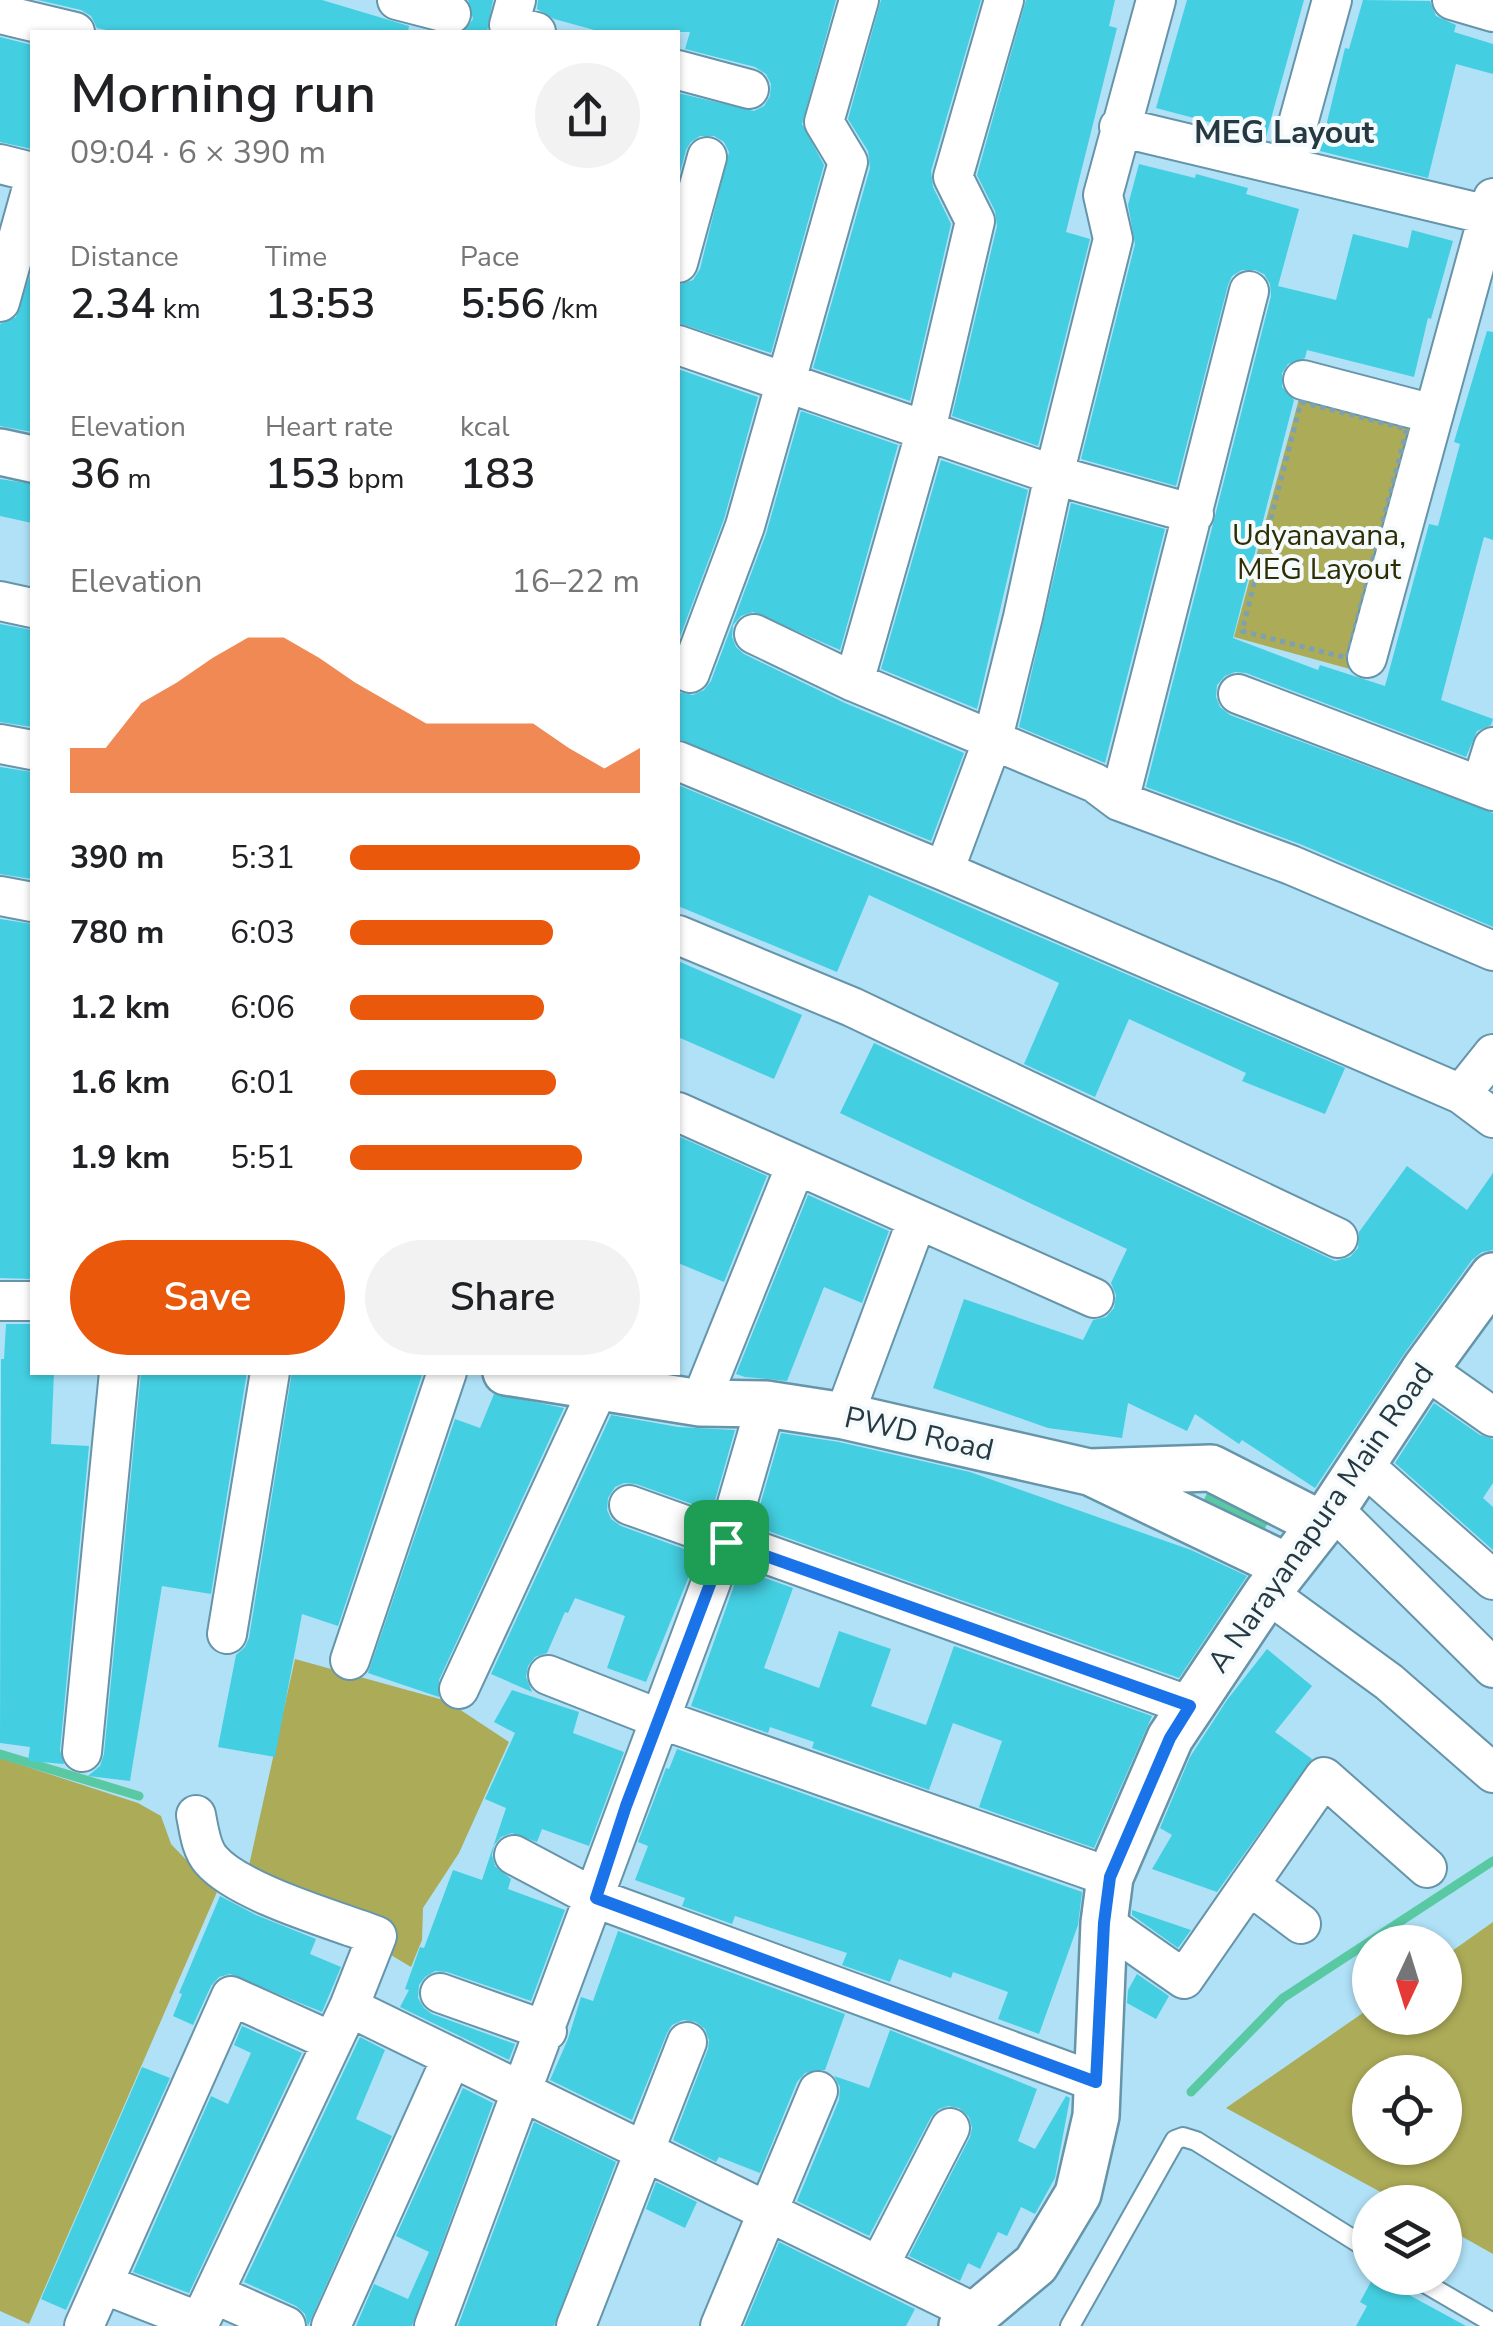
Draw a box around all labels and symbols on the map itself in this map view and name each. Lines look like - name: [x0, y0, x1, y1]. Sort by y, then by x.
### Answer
- district label: MEG Layout: [1194, 111, 1375, 154]
- park label: Udyanavana, MEG Layout: [1232, 515, 1406, 590]
- street label: A Narayanapura Main Road: [1198, 1355, 1444, 1681]
- street label: PWD Road: [840, 1397, 998, 1471]
- pin: [684, 1500, 769, 1585]
- north arrow: [1352, 1925, 1462, 2035]

